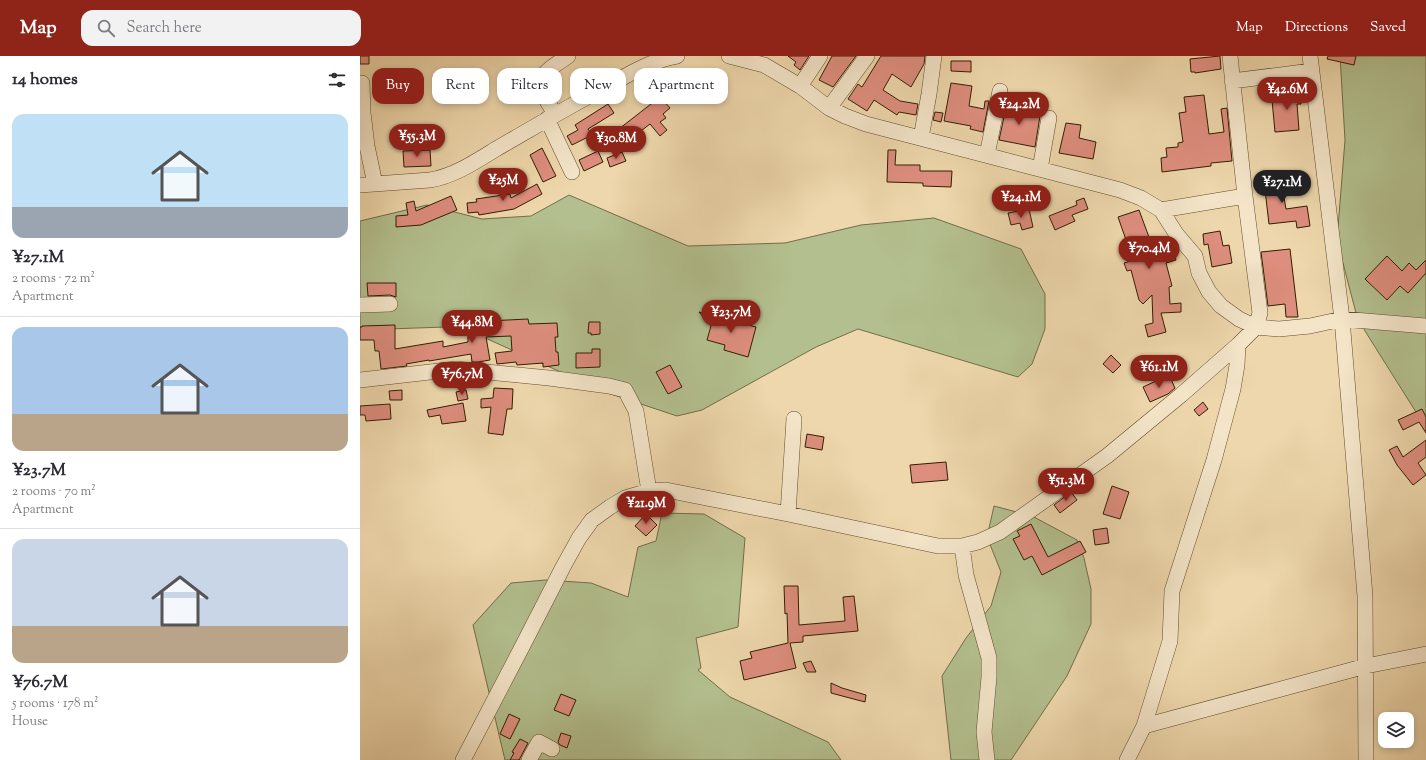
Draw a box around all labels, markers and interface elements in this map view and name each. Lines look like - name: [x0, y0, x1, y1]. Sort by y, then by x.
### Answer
- search box: [81, 10, 361, 46]
- text: Map: [20, 15, 57, 42]
- icon: search: [95, 17, 117, 39]
- text: Search here: [127, 18, 202, 39]
- text: Map: [1236, 18, 1263, 38]
- text: Directions: [1285, 18, 1348, 38]
- text: Saved: [1370, 18, 1406, 38]
- text: 14 homes: [12, 68, 78, 92]
- chip: Buy: [372, 68, 424, 104]
- chip: Rent: [432, 68, 489, 104]
- chip: Filters: [497, 68, 562, 104]
- chip: New: [570, 68, 626, 104]
- chip: Apartment: [634, 68, 728, 104]
- icon: filters: [326, 69, 348, 91]
- pin: ¥42.6M: [1254, 77, 1320, 111]
- text: ¥42.6M: [1266, 81, 1308, 99]
- pin: ¥24.2M: [986, 92, 1052, 126]
- text: ¥24.2M: [998, 96, 1040, 114]
- pin: ¥55.3M: [384, 124, 450, 158]
- pin: ¥30.8M: [583, 126, 649, 160]
- text: ¥55.3M: [398, 128, 436, 146]
- text: ¥30.8M: [595, 130, 637, 148]
- icon: home: [144, 140, 216, 212]
- pin: ¥25M: [479, 168, 527, 202]
- pin: ¥27.1M: [1249, 170, 1315, 204]
- text: ¥25M: [488, 172, 518, 190]
- text: ¥27.1M: [1262, 174, 1302, 192]
- pin: ¥24.1M: [988, 185, 1054, 219]
- text: ¥24.1M: [1001, 189, 1041, 207]
- pin: ¥70.4M: [1116, 236, 1182, 270]
- text: ¥70.4M: [1128, 240, 1170, 258]
- text: ¥27.1M: [12, 246, 64, 270]
- text: 2 rooms · 72 m²: [12, 270, 95, 288]
- text: Apartment: [12, 288, 73, 306]
- pin: ¥23.7M: [698, 300, 764, 334]
- text: ¥23.7M: [710, 304, 752, 322]
- pin: ¥44.8M: [439, 310, 505, 344]
- text: ¥44.8M: [451, 314, 493, 332]
- icon: home: [144, 353, 216, 425]
- pin: ¥61.1M: [1126, 355, 1192, 389]
- text: ¥61.1M: [1139, 359, 1179, 377]
- pin: ¥76.7M: [429, 362, 495, 396]
- text: ¥76.7M: [441, 366, 483, 384]
- text: ¥23.7M: [12, 459, 66, 483]
- pin: ¥51.3M: [1033, 468, 1099, 502]
- text: ¥51.3M: [1047, 472, 1085, 490]
- text: 2 rooms · 70 m²: [12, 483, 96, 501]
- pin: ¥21.9M: [613, 491, 679, 525]
- text: ¥21.9M: [626, 495, 666, 513]
- text: Apartment: [12, 501, 73, 519]
- icon: home: [144, 565, 216, 637]
- text: ¥76.7M: [12, 671, 68, 695]
- text: 5 rooms · 178 m²: [12, 695, 98, 713]
- map controls: [1378, 712, 1414, 748]
- button: layers: [1378, 712, 1414, 748]
- text: House: [12, 713, 48, 731]

